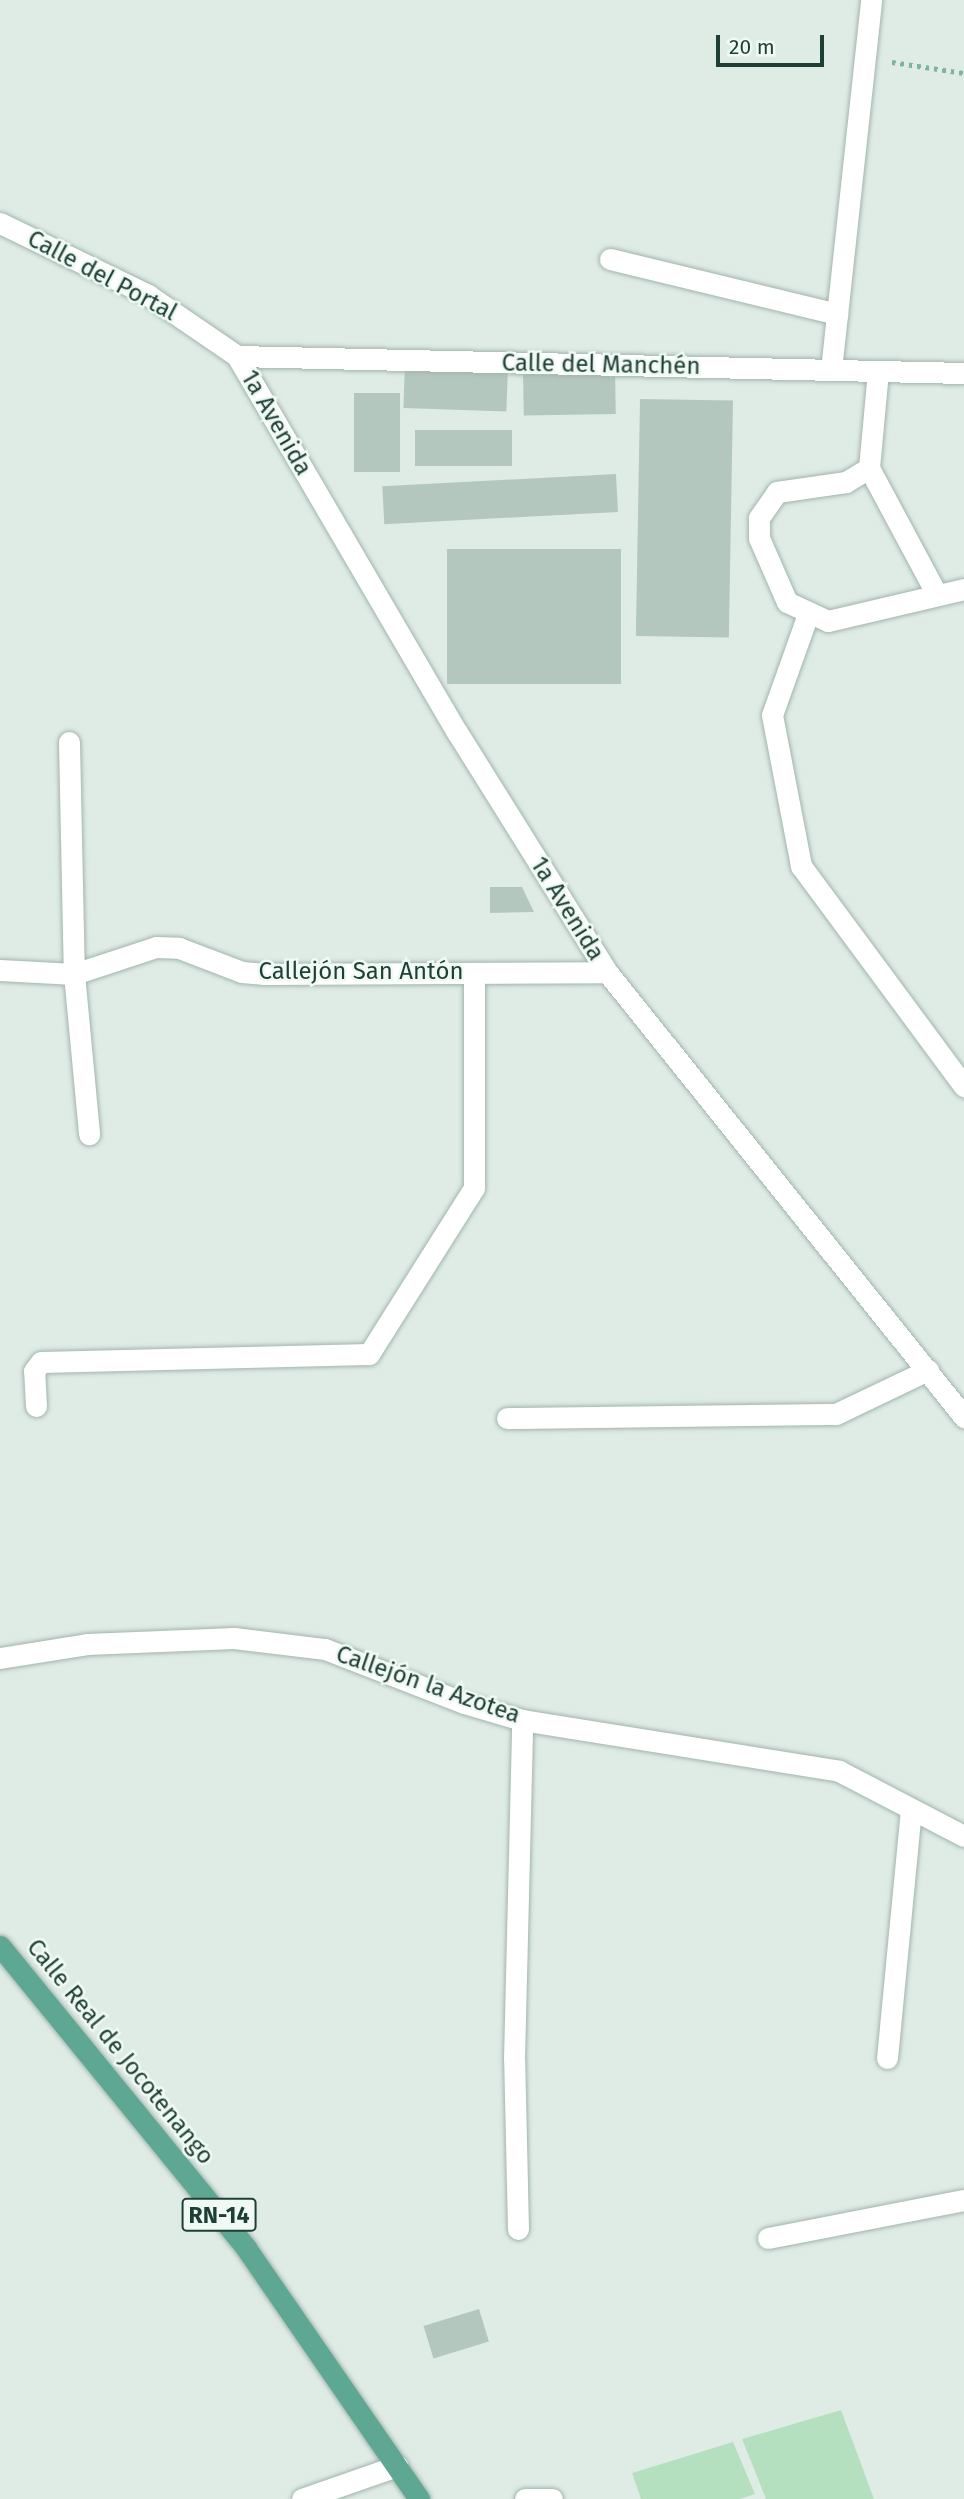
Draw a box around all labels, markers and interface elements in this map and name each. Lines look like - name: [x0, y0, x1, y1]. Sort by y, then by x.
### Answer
- scale bar: [719, 21, 828, 65]
- text: 20 m: [729, 34, 775, 60]
- street label: Calle del Portal: [22, 225, 182, 327]
- street label: Calle del Manchén: [501, 349, 701, 381]
- street label: 1a Avenida: [234, 365, 318, 481]
- street label: 1a Avenida: [524, 852, 610, 966]
- street label: Callejón San Antón: [259, 958, 463, 986]
- street label: Callejón la Azotea: [332, 1640, 524, 1730]
- street label: Calle Real de Jocotenango: [20, 1934, 220, 2170]
- road number: RN-14: [180, 2196, 258, 2234]

